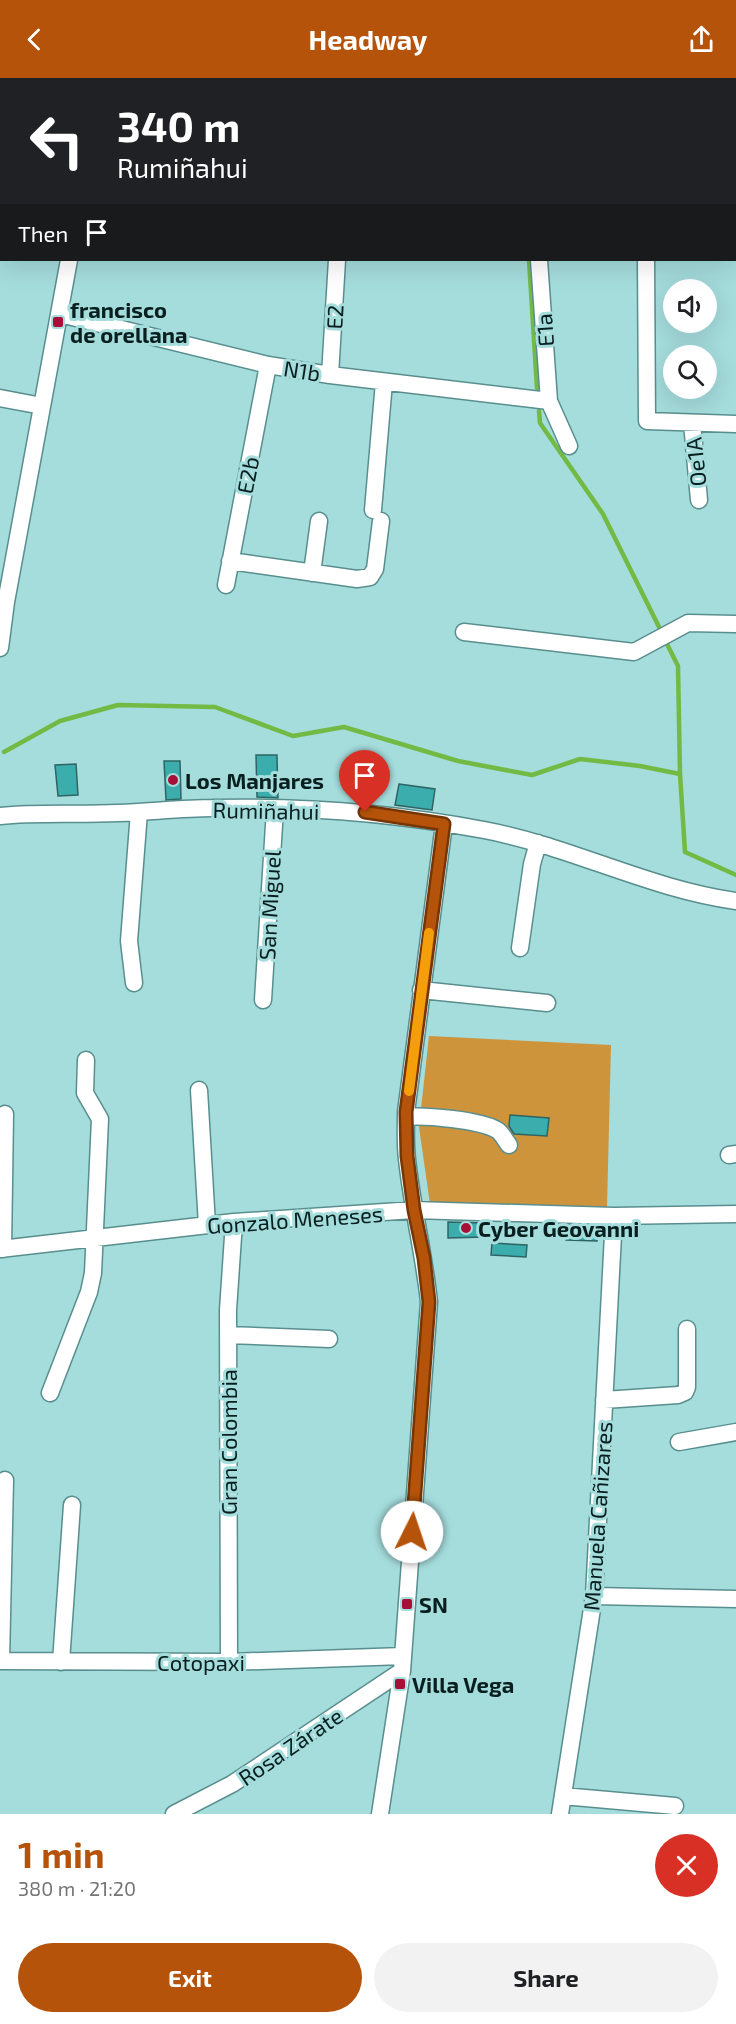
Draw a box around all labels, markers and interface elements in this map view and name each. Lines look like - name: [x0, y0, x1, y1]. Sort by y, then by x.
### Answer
- icon: back: [18, 23, 51, 56]
- text: Headway: [309, 23, 427, 55]
- icon: share: [685, 23, 718, 56]
- text: 340 m: [117, 100, 240, 150]
- icon: left: [18, 102, 96, 180]
- text: Rumiñahui: [117, 151, 248, 183]
- icon: arrive: [80, 216, 113, 249]
- text: Then: [18, 220, 68, 246]
- map controls: [663, 279, 717, 399]
- button: sound: [663, 279, 717, 333]
- place label: francisco de orellana: [70, 296, 188, 347]
- street label: E2: [320, 304, 348, 330]
- street label: E1a: [530, 313, 558, 347]
- marker: francisco de orellana: [51, 315, 65, 329]
- button: search: [663, 345, 717, 399]
- street label: N1b: [282, 354, 322, 386]
- street label: Oe1A: [679, 436, 710, 488]
- street label: E2b: [231, 454, 263, 496]
- pin: [339, 750, 390, 812]
- icon: arrive: [348, 759, 381, 792]
- place label: Los Manjares: [185, 767, 324, 793]
- marker: Los Manjares: [166, 773, 180, 787]
- street label: Rumiñahui: [213, 796, 319, 824]
- street label: San Miguel: [253, 849, 285, 961]
- street label: Gonzalo Meneses: [206, 1200, 384, 1238]
- place label: Cyber Geovanni: [478, 1215, 639, 1242]
- marker: Cyber Geovanni: [459, 1221, 473, 1235]
- street label: Gran Colombia: [215, 1369, 241, 1515]
- street label: Manuela Cañizares: [577, 1420, 617, 1612]
- position arrow: [380, 1500, 444, 1564]
- place label: SN: [419, 1591, 448, 1617]
- marker: SN: [400, 1597, 414, 1611]
- street label: Cotopaxi: [157, 1649, 245, 1675]
- place label: Villa Vega: [412, 1671, 514, 1697]
- marker: Villa Vega: [393, 1677, 407, 1691]
- street label: Rosa Zárate: [233, 1702, 347, 1790]
- text: 1 min: [18, 1832, 105, 1875]
- button: close: [655, 1834, 718, 1897]
- text: 380 m · 21:20: [18, 1876, 136, 1900]
- button: Exit: [18, 1943, 362, 2012]
- button: Share: [374, 1943, 718, 2012]

